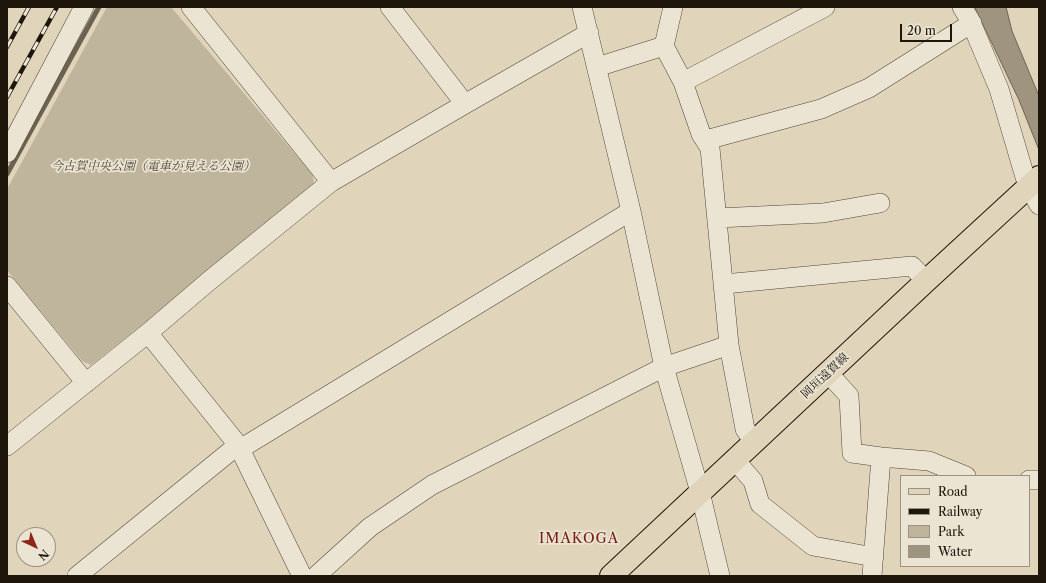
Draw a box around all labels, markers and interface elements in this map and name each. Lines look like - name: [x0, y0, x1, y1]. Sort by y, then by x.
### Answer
- scale bar: [902, 16, 954, 42]
- text: 20 m: [907, 23, 936, 38]
- park label: 今古賀中央公園（電車が見える公園）: [51, 160, 255, 174]
- street label: 岡垣遠賀線: [798, 350, 852, 402]
- legend: [900, 475, 1030, 567]
- text: Road: [938, 484, 968, 499]
- text: Railway: [938, 504, 983, 519]
- text: Park: [938, 524, 964, 539]
- north arrow: [16, 527, 56, 567]
- district label: IMAKOGA: [539, 531, 619, 547]
- text: Water: [938, 544, 972, 559]
- text: N: [35, 547, 52, 563]

